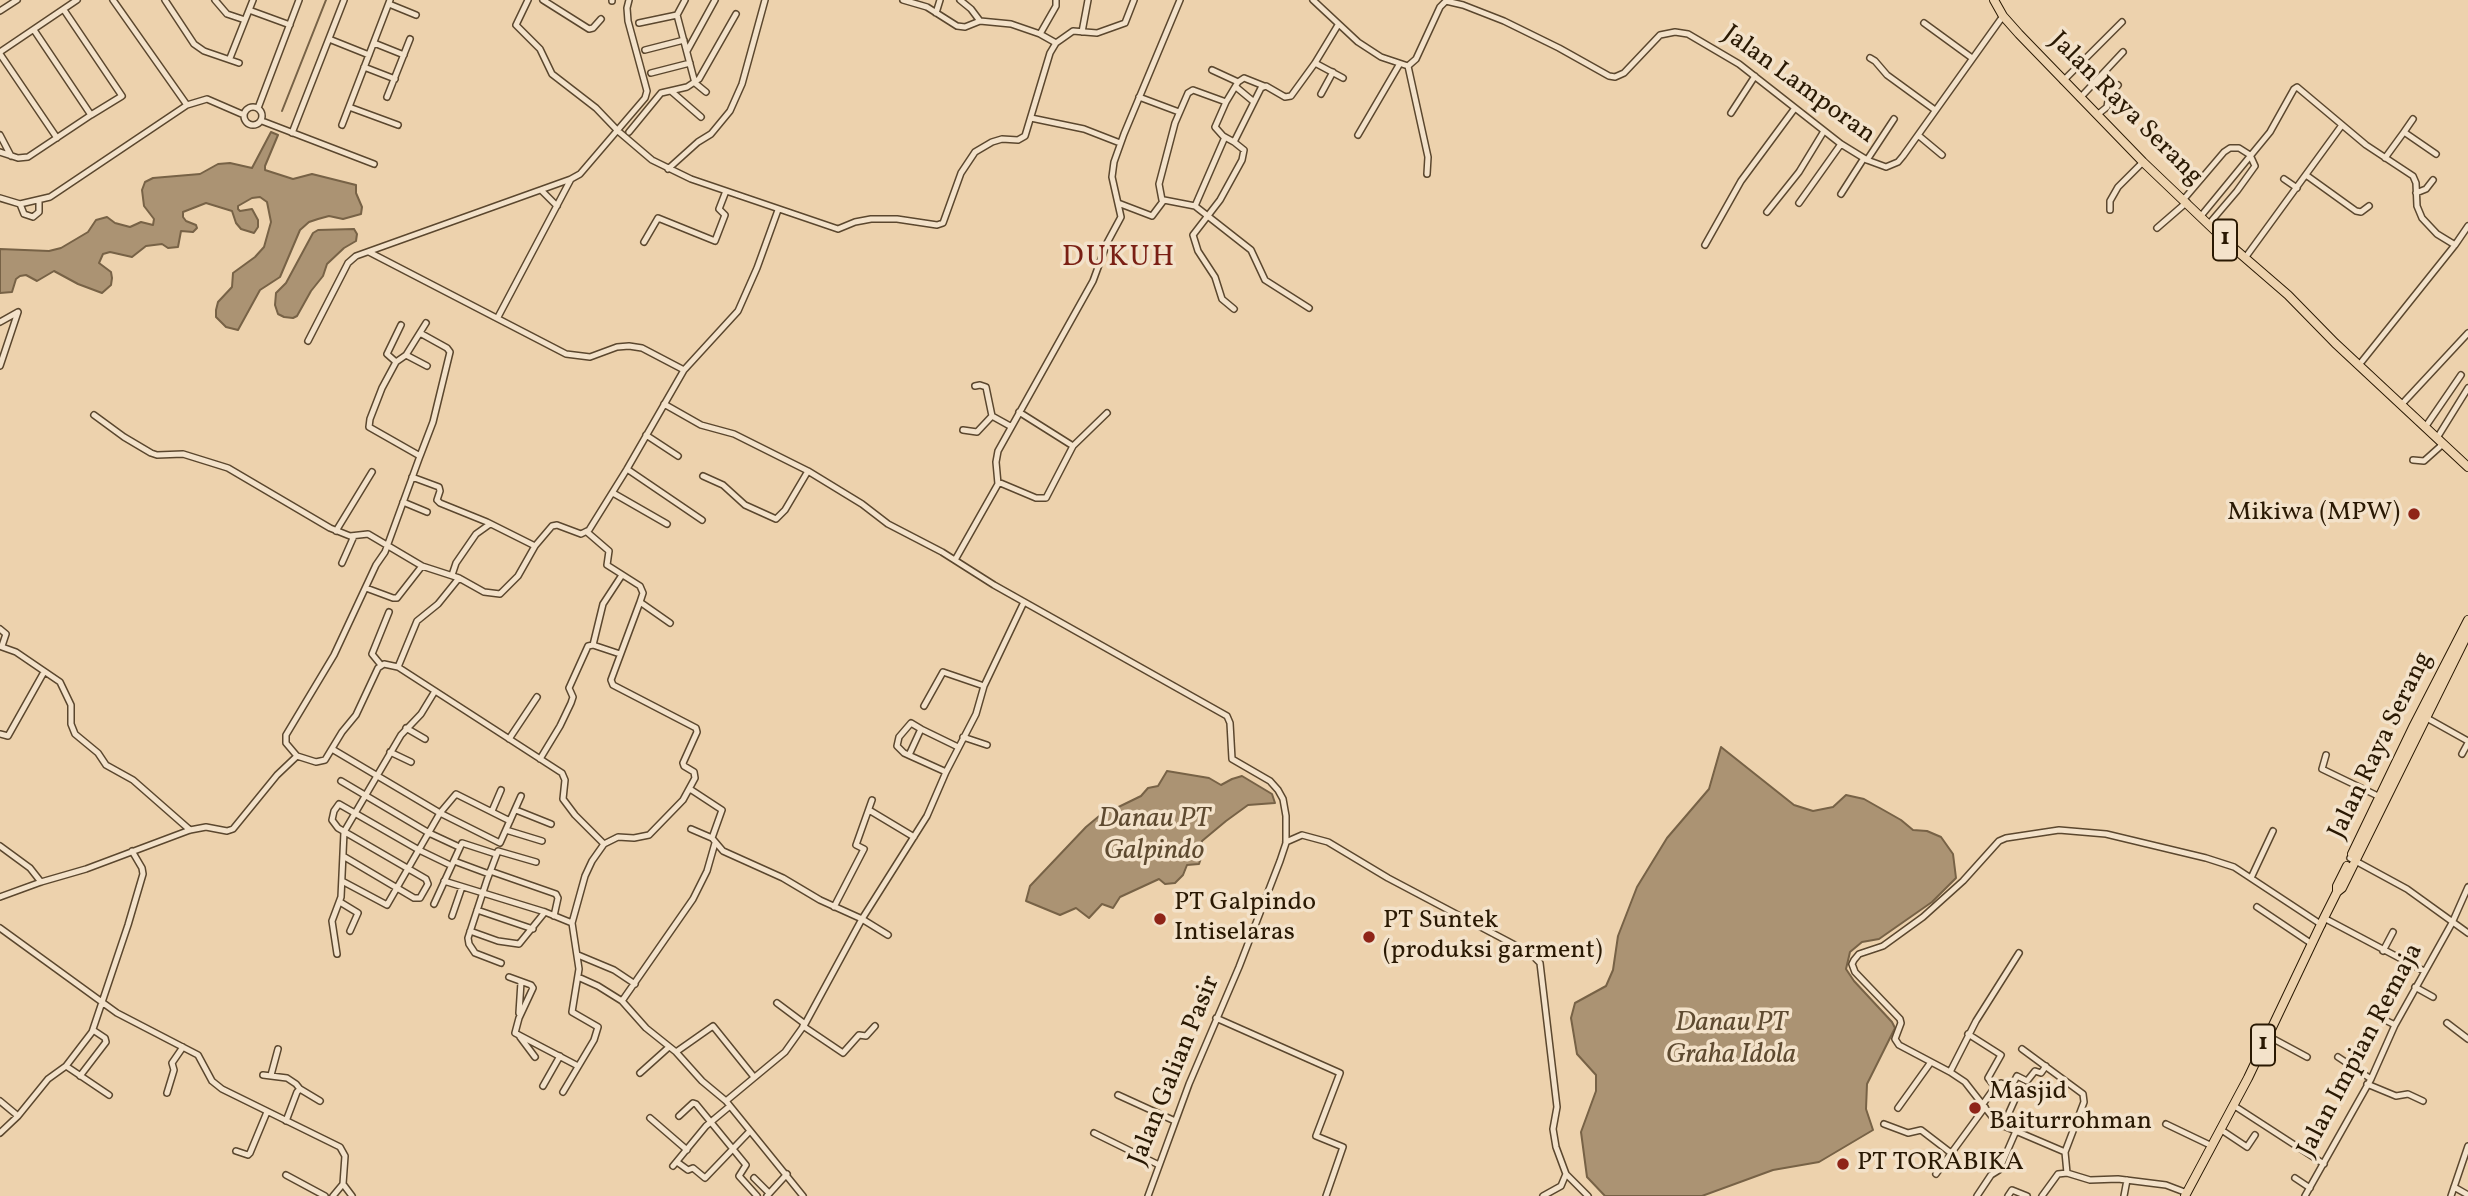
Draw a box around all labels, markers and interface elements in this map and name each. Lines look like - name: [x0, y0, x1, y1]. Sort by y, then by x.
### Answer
- street label: Jalan Lamporan: [1715, 20, 1881, 152]
- street label: Jalan Raya Serang: [2042, 27, 2208, 193]
- road number: 1: [2213, 220, 2237, 260]
- district label: DUKUH: [1062, 241, 1176, 277]
- place label: Mikiwa (MPW): [2227, 498, 2400, 530]
- marker: Mikiwa (MPW): [2406, 506, 2422, 522]
- street label: Jalan Raya Serang: [2323, 647, 2441, 845]
- water label: Danau PT Galpindo: [1098, 804, 1210, 870]
- place label: PT Galpindo Intiselaras: [1174, 888, 1316, 950]
- place label: PT Suntek (produksi garment): [1383, 906, 1603, 968]
- marker: PT Galpindo Intiselaras: [1152, 911, 1168, 927]
- marker: PT Suntek (produksi garment): [1361, 929, 1377, 945]
- street label: Jalan Impian Remaja: [2292, 939, 2432, 1163]
- street label: Jalan Galian Pasir: [1124, 971, 1228, 1171]
- water label: Danau PT Graha Idola: [1666, 1008, 1796, 1074]
- road number: 1: [2251, 1024, 2275, 1065]
- place label: Masjid Baiturrohman: [1989, 1077, 2152, 1138]
- marker: Masjid Baiturrohman: [1967, 1100, 1983, 1116]
- place label: PT TORABIKA: [1857, 1148, 2024, 1180]
- marker: PT TORABIKA: [1835, 1156, 1851, 1172]

